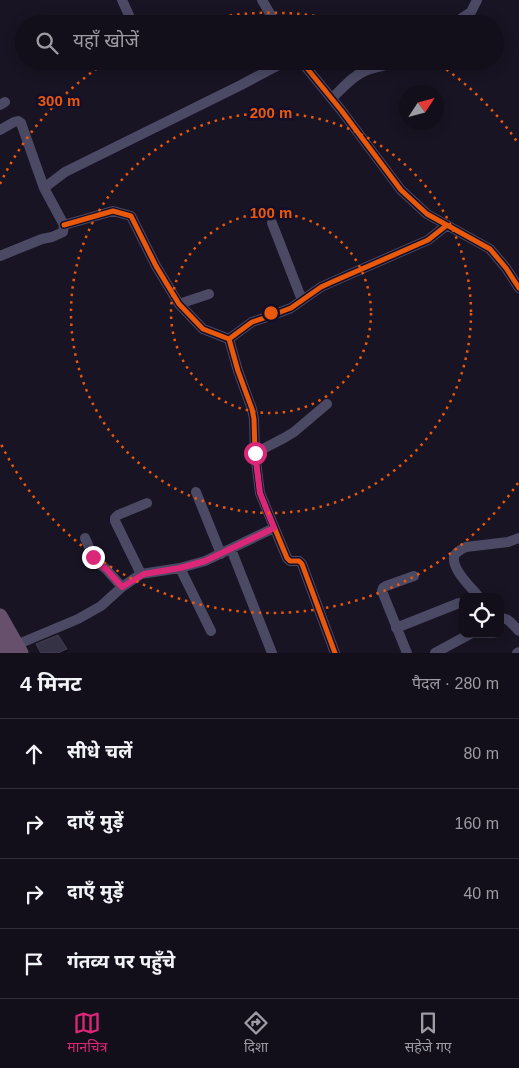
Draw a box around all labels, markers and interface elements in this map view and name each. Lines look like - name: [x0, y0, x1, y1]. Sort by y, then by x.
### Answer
- search box: [15, 15, 504, 70]
- icon: search: [33, 29, 61, 57]
- text: यहाँ खोजें: [73, 30, 139, 51]
- north arrow: [399, 85, 444, 130]
- text: 300 m: [38, 92, 80, 109]
- text: 200 m: [250, 104, 292, 121]
- text: 100 m: [250, 204, 292, 221]
- centre of rings: [262, 304, 280, 322]
- route start: [244, 442, 267, 465]
- route end: [82, 546, 105, 569]
- map controls: [459, 593, 504, 638]
- button: locate: [459, 593, 504, 638]
- text: 4 मिनट: [20, 672, 82, 695]
- text: पैदल · 280 m: [412, 675, 499, 692]
- icon: ahead: [20, 740, 48, 768]
- text: सीधे चलें: [67, 741, 132, 762]
- text: 80 m: [463, 745, 499, 762]
- icon: right: [20, 810, 48, 838]
- text: दाएँ मुड़ें: [67, 811, 123, 832]
- text: 160 m: [455, 815, 499, 832]
- icon: right: [20, 880, 48, 908]
- text: दाएँ मुड़ें: [67, 881, 123, 902]
- text: 40 m: [463, 885, 499, 902]
- icon: arrive: [20, 950, 48, 978]
- text: गंतव्य पर पहुँचे: [67, 951, 175, 972]
- tab: मानचित्र: [67, 1009, 107, 1058]
- tab: दिशा: [242, 1009, 270, 1058]
- tab: सहेजे गए: [405, 1009, 452, 1058]

